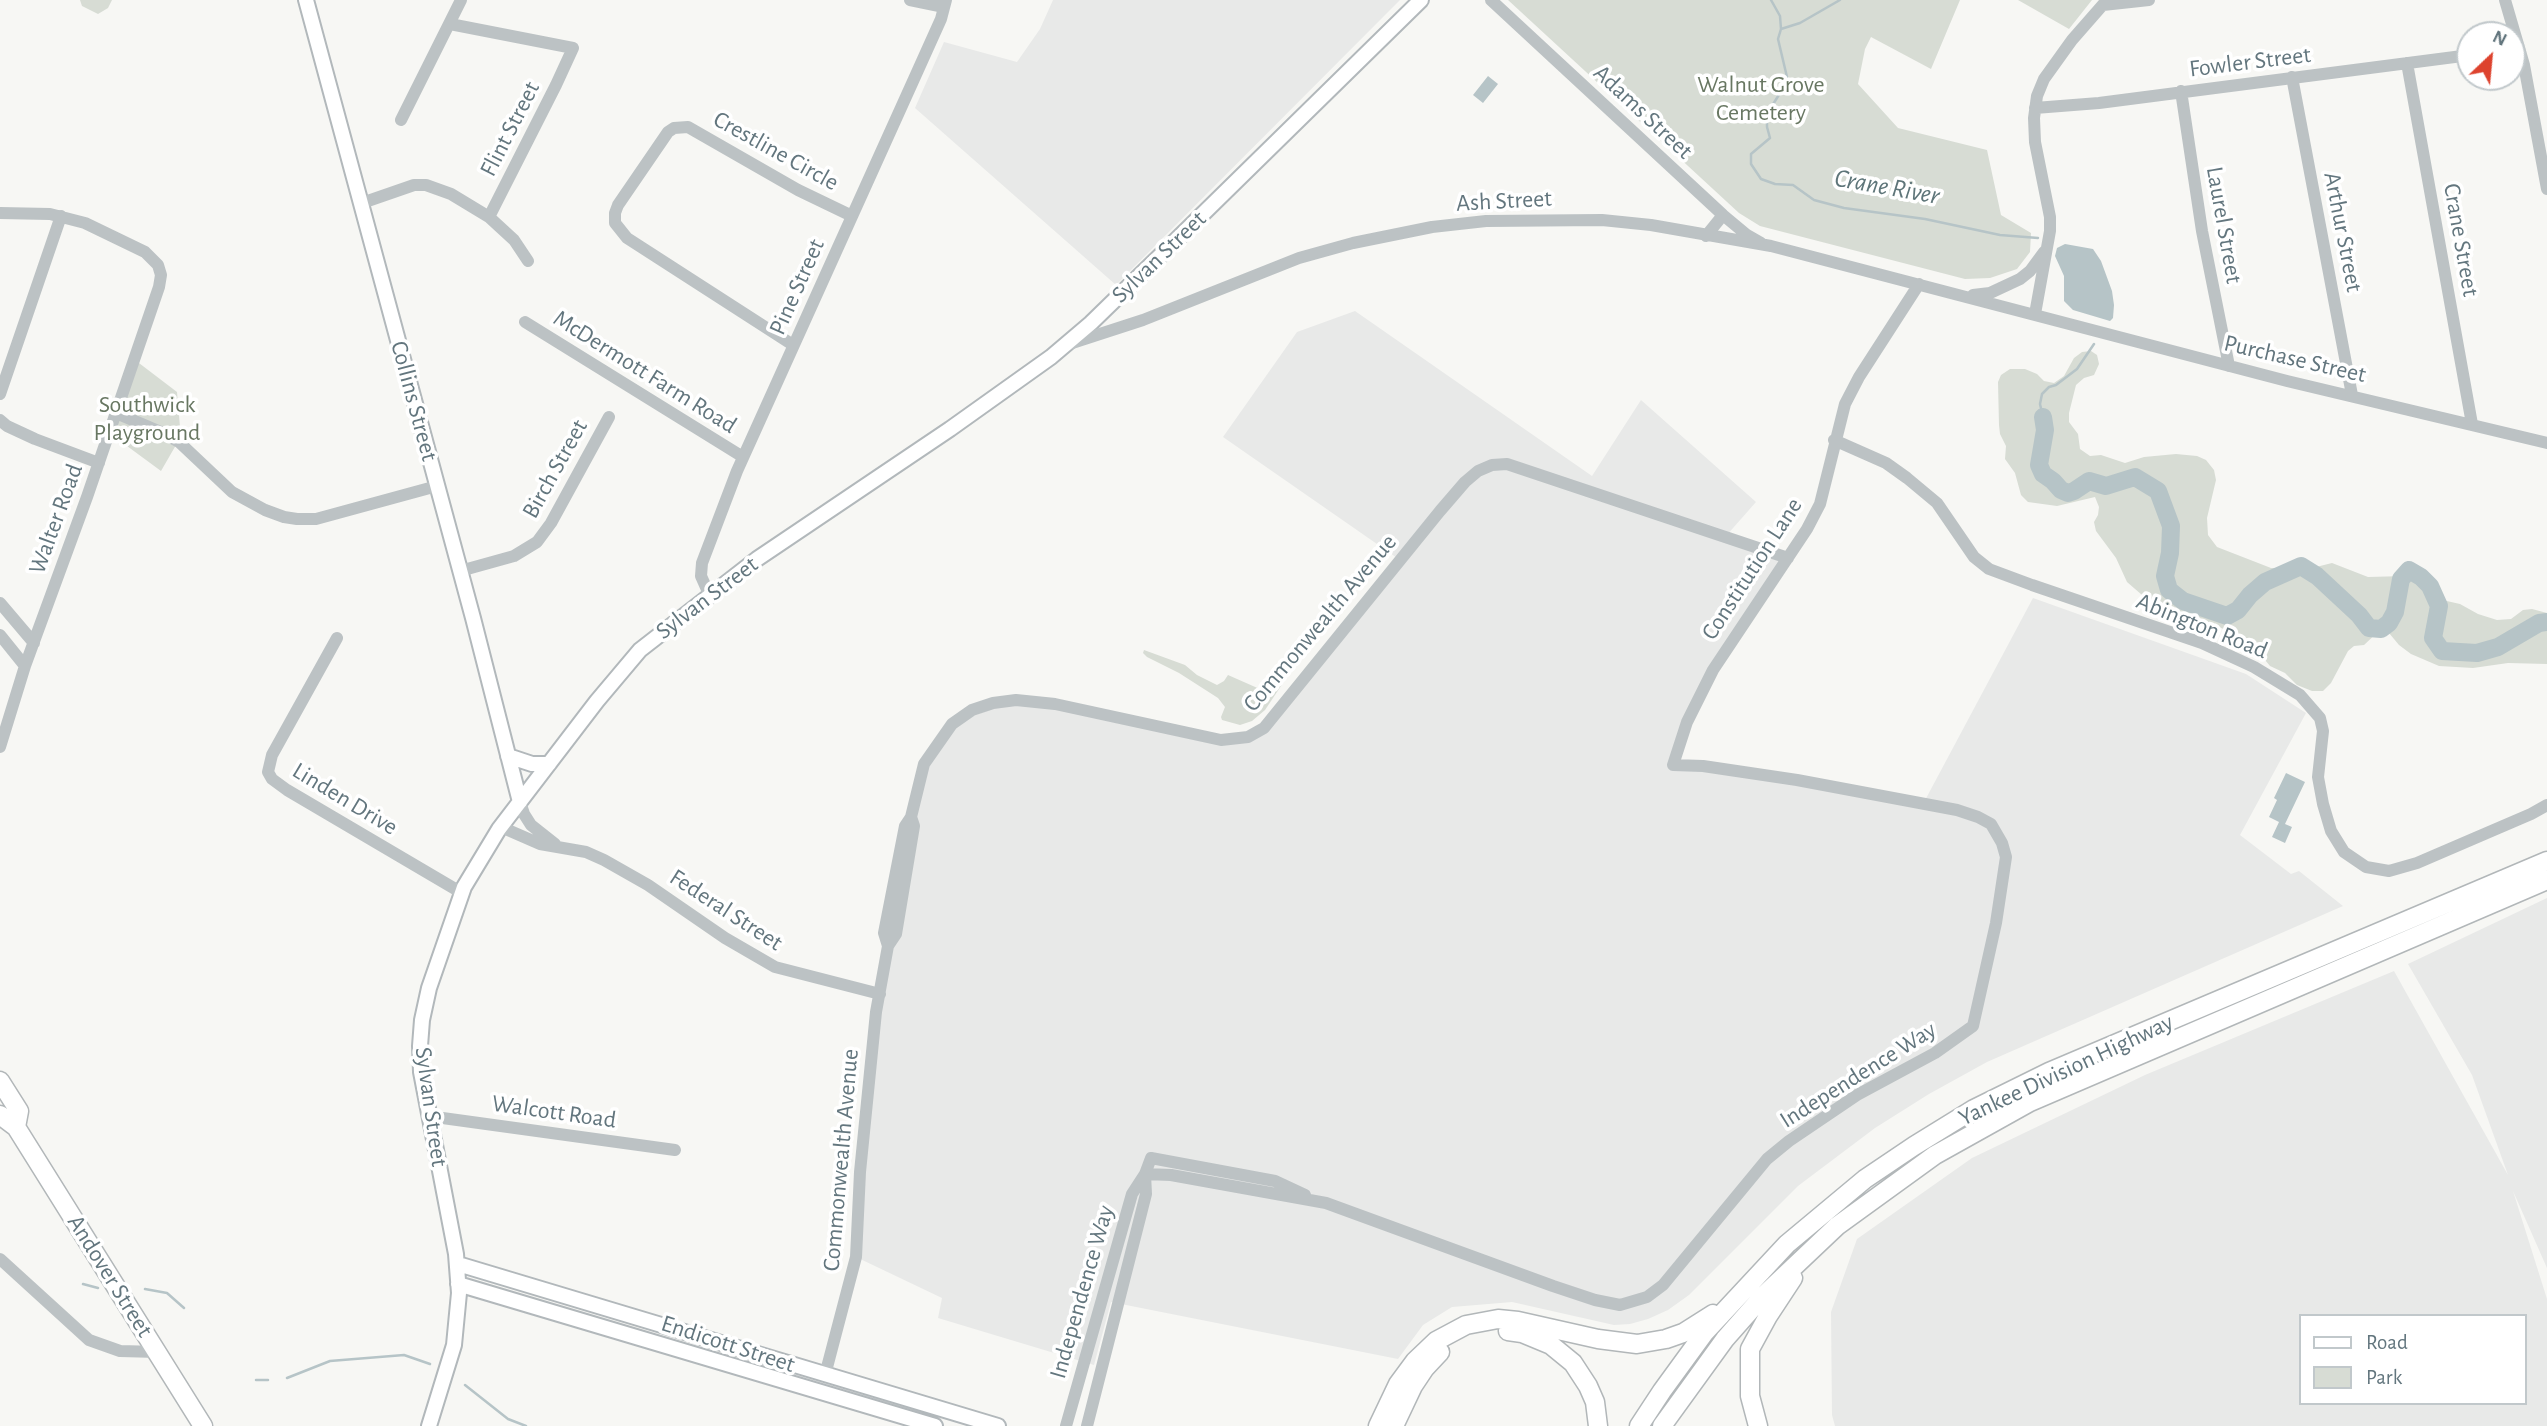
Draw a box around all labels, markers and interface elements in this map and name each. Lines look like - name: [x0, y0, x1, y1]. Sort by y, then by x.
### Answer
- north arrow: [2456, 21, 2526, 91]
- text: N: [2489, 27, 2510, 50]
- street label: Fowler Street: [2188, 40, 2312, 84]
- street label: Adams Street: [1587, 59, 1699, 165]
- park label: Walnut Grove Cemetery: [1697, 71, 1825, 127]
- street label: Flint Street: [474, 77, 546, 181]
- street label: Crestline Circle: [708, 105, 844, 197]
- water label: Crane River: [1832, 162, 1942, 212]
- street label: Laurel Street: [2200, 164, 2248, 286]
- street label: Arthur Street: [2317, 170, 2369, 294]
- street label: Crane Street: [2437, 181, 2485, 299]
- street label: Ash Street: [1455, 184, 1553, 218]
- street label: Sylvan Street: [1106, 205, 1212, 309]
- street label: Pine Street: [763, 234, 831, 340]
- street label: McDermott Farm Road: [548, 304, 742, 440]
- street label: Purchase Street: [2221, 329, 2369, 389]
- street label: Collins Street: [384, 338, 444, 464]
- park label: Southwick Playground: [94, 391, 200, 447]
- street label: Birch Street: [516, 415, 594, 523]
- street label: Walter Road: [23, 460, 89, 578]
- street label: Constitution Lane: [1695, 492, 1809, 646]
- street label: Commonwealth Avenue: [1237, 528, 1403, 718]
- street label: Sylvan Street: [650, 550, 764, 646]
- street label: Abington Road: [2132, 587, 2272, 665]
- street label: Linden Drive: [287, 756, 403, 842]
- street label: Federal Street: [664, 863, 788, 957]
- street label: Yankee Division Highway: [1954, 1008, 2178, 1132]
- street label: Independence Way: [1774, 1015, 1942, 1135]
- street label: Sylvan Street: [408, 1045, 454, 1169]
- street label: Commonwealth Avenue: [817, 1048, 865, 1272]
- street label: Walcott Road: [490, 1089, 618, 1135]
- street label: Independence Way: [1043, 1202, 1121, 1382]
- street label: Andover Street: [61, 1209, 159, 1343]
- street label: Endicott Street: [658, 1309, 798, 1379]
- legend: [2298, 1314, 2526, 1405]
- text: Road: [2366, 1332, 2408, 1353]
- text: Park: [2366, 1367, 2402, 1388]

